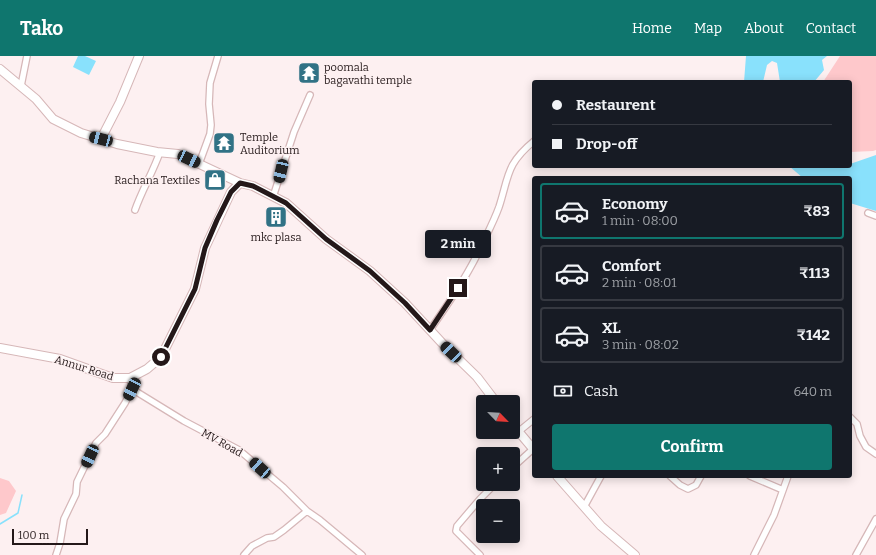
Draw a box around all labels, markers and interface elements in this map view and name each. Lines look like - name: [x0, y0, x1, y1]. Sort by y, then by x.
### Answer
- text: Tako: [20, 17, 63, 40]
- text: Home: [632, 20, 672, 37]
- text: Map: [694, 20, 722, 37]
- text: About: [744, 20, 784, 37]
- text: Contact: [806, 20, 856, 37]
- temple icon: poomala bagavathi temple: [296, 60, 322, 86]
- place label: poomala bagavathi temple: [324, 61, 412, 87]
- text: Restaurent: [576, 96, 656, 114]
- car: [88, 130, 114, 148]
- temple icon: Temple Auditorium: [211, 130, 237, 156]
- place label: Temple Auditorium: [240, 131, 300, 157]
- text: Drop-off: [576, 135, 637, 153]
- car: [176, 148, 202, 170]
- car: [272, 158, 290, 184]
- shop icon: Rachana Textiles: [202, 167, 228, 193]
- place label: Rachana Textiles: [114, 174, 200, 187]
- icon: car: [554, 193, 590, 229]
- text: Economy: [602, 195, 668, 213]
- text: ₹83: [803, 202, 830, 220]
- building icon: mkc plasa: [263, 204, 289, 230]
- text: 1 min · 08:00: [602, 213, 678, 228]
- callout: 2 min: [425, 230, 491, 258]
- place label: mkc plasa: [250, 231, 302, 244]
- text: 2 min: [441, 236, 475, 251]
- icon: car: [554, 255, 590, 291]
- text: Comfort: [602, 257, 661, 275]
- text: ₹113: [799, 264, 830, 282]
- text: 2 min · 08:01: [602, 275, 677, 290]
- route end: [449, 279, 467, 297]
- icon: car: [554, 317, 590, 353]
- text: XL: [602, 319, 621, 337]
- text: ₹142: [797, 326, 830, 344]
- text: 3 min · 08:02: [602, 337, 679, 352]
- car: [438, 339, 464, 365]
- route start: [152, 348, 170, 366]
- street label: Annur Road: [53, 353, 116, 383]
- car: [121, 376, 143, 402]
- icon: cash: [552, 380, 574, 402]
- text: Cash: [584, 382, 618, 400]
- text: 640 m: [793, 384, 832, 399]
- north arrow: [476, 395, 520, 439]
- map controls: [476, 395, 520, 543]
- button: Confirm: [552, 424, 832, 470]
- street label: MV Road: [199, 426, 245, 460]
- car: [79, 443, 101, 469]
- button: +: [476, 447, 520, 491]
- car: [247, 456, 273, 480]
- button: −: [476, 499, 520, 543]
- scale bar: [12, 527, 88, 546]
- text: 100 m: [18, 529, 49, 542]

